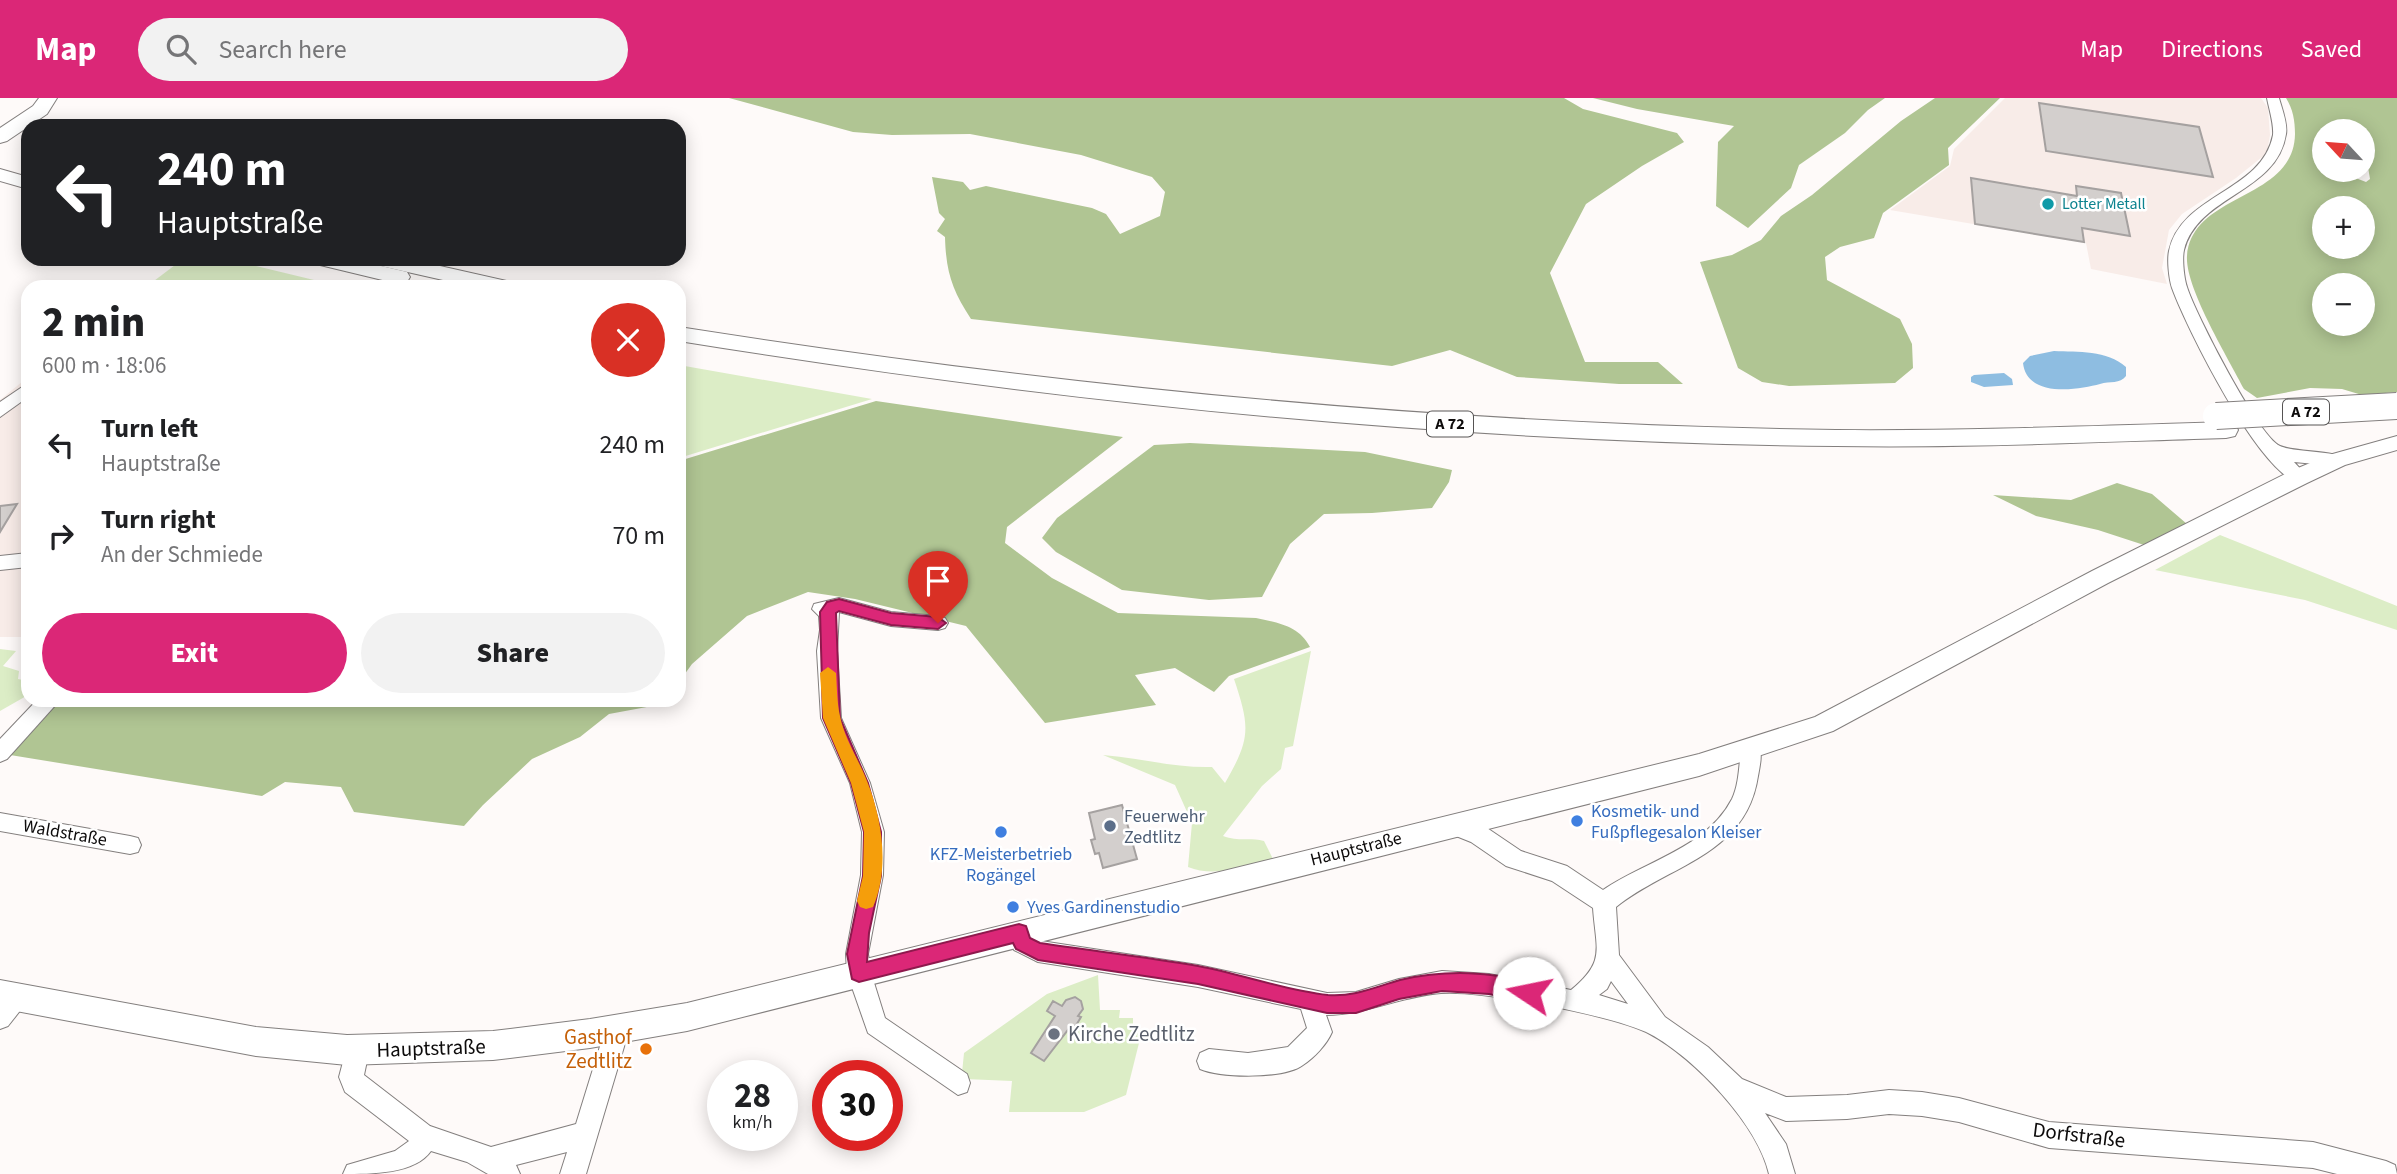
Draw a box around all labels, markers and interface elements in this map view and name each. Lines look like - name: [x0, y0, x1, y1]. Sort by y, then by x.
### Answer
- search box: [138, 18, 628, 81]
- text: Map: [35, 26, 96, 73]
- icon: search: [162, 30, 200, 68]
- text: Search here: [218, 31, 347, 68]
- text: Map: [2080, 32, 2123, 67]
- text: Directions: [2161, 32, 2263, 67]
- text: Saved: [2301, 32, 2362, 67]
- north arrow: [2312, 119, 2375, 182]
- map controls: [2312, 119, 2375, 336]
- text: 240 m: [157, 135, 286, 205]
- icon: left: [42, 147, 133, 238]
- place label: Lotter Metall: [2062, 193, 2146, 215]
- marker: Lotter Metall: [2040, 196, 2056, 212]
- button: +: [2312, 196, 2375, 259]
- text: Hauptstraße: [157, 200, 323, 246]
- button: −: [2312, 273, 2375, 336]
- text: 2 min: [42, 293, 145, 353]
- button: close: [591, 303, 665, 377]
- text: 600 m · 18:06: [42, 349, 166, 382]
- road number: A 72: [2283, 400, 2329, 424]
- text: Turn left: [101, 410, 198, 447]
- road number: A 72: [1427, 412, 1473, 436]
- icon: left: [42, 426, 80, 464]
- text: 240 m: [599, 426, 665, 463]
- text: Hauptstraße: [101, 447, 221, 480]
- text: Turn right: [101, 501, 216, 538]
- icon: right: [42, 517, 80, 555]
- text: 70 m: [612, 517, 665, 554]
- text: An der Schmiede: [101, 538, 263, 571]
- pin: [908, 551, 968, 623]
- icon: arrive: [919, 562, 957, 600]
- button: Exit: [42, 613, 347, 693]
- button: Share: [361, 613, 665, 693]
- place label: Kosmetik- und Fußpflegesalon Kleiser: [1591, 799, 1762, 845]
- place label: Feuerwehr Zedtlitz: [1124, 804, 1205, 850]
- street label: Waldstraße: [21, 813, 109, 853]
- marker: Kosmetik- und Fußpflegesalon Kleiser: [1569, 813, 1585, 829]
- marker: Feuerwehr Zedtlitz: [1102, 818, 1118, 834]
- marker: KFZ-Meisterbetrieb Rogängel: [993, 824, 1009, 840]
- street label: Hauptstraße: [1308, 826, 1405, 872]
- place label: KFZ-Meisterbetrieb Rogängel: [930, 842, 1072, 888]
- place label: Yves Gardinenstudio: [1026, 895, 1180, 920]
- marker: Yves Gardinenstudio: [1005, 899, 1021, 915]
- position arrow: [1492, 956, 1566, 1030]
- place label: Kirche Zedtlitz: [1068, 1019, 1195, 1049]
- place label: Gasthof Zedtlitz: [564, 1022, 633, 1076]
- marker: Kirche Zedtlitz: [1046, 1026, 1062, 1042]
- street label: Hauptstraße: [376, 1031, 486, 1065]
- marker: Gasthof Zedtlitz: [638, 1041, 654, 1057]
- speed limit sign: 30: [812, 1060, 903, 1151]
- text: 28: [734, 1071, 771, 1121]
- text: km/h: [733, 1110, 772, 1135]
- street label: Dorfstraße: [2031, 1114, 2127, 1156]

